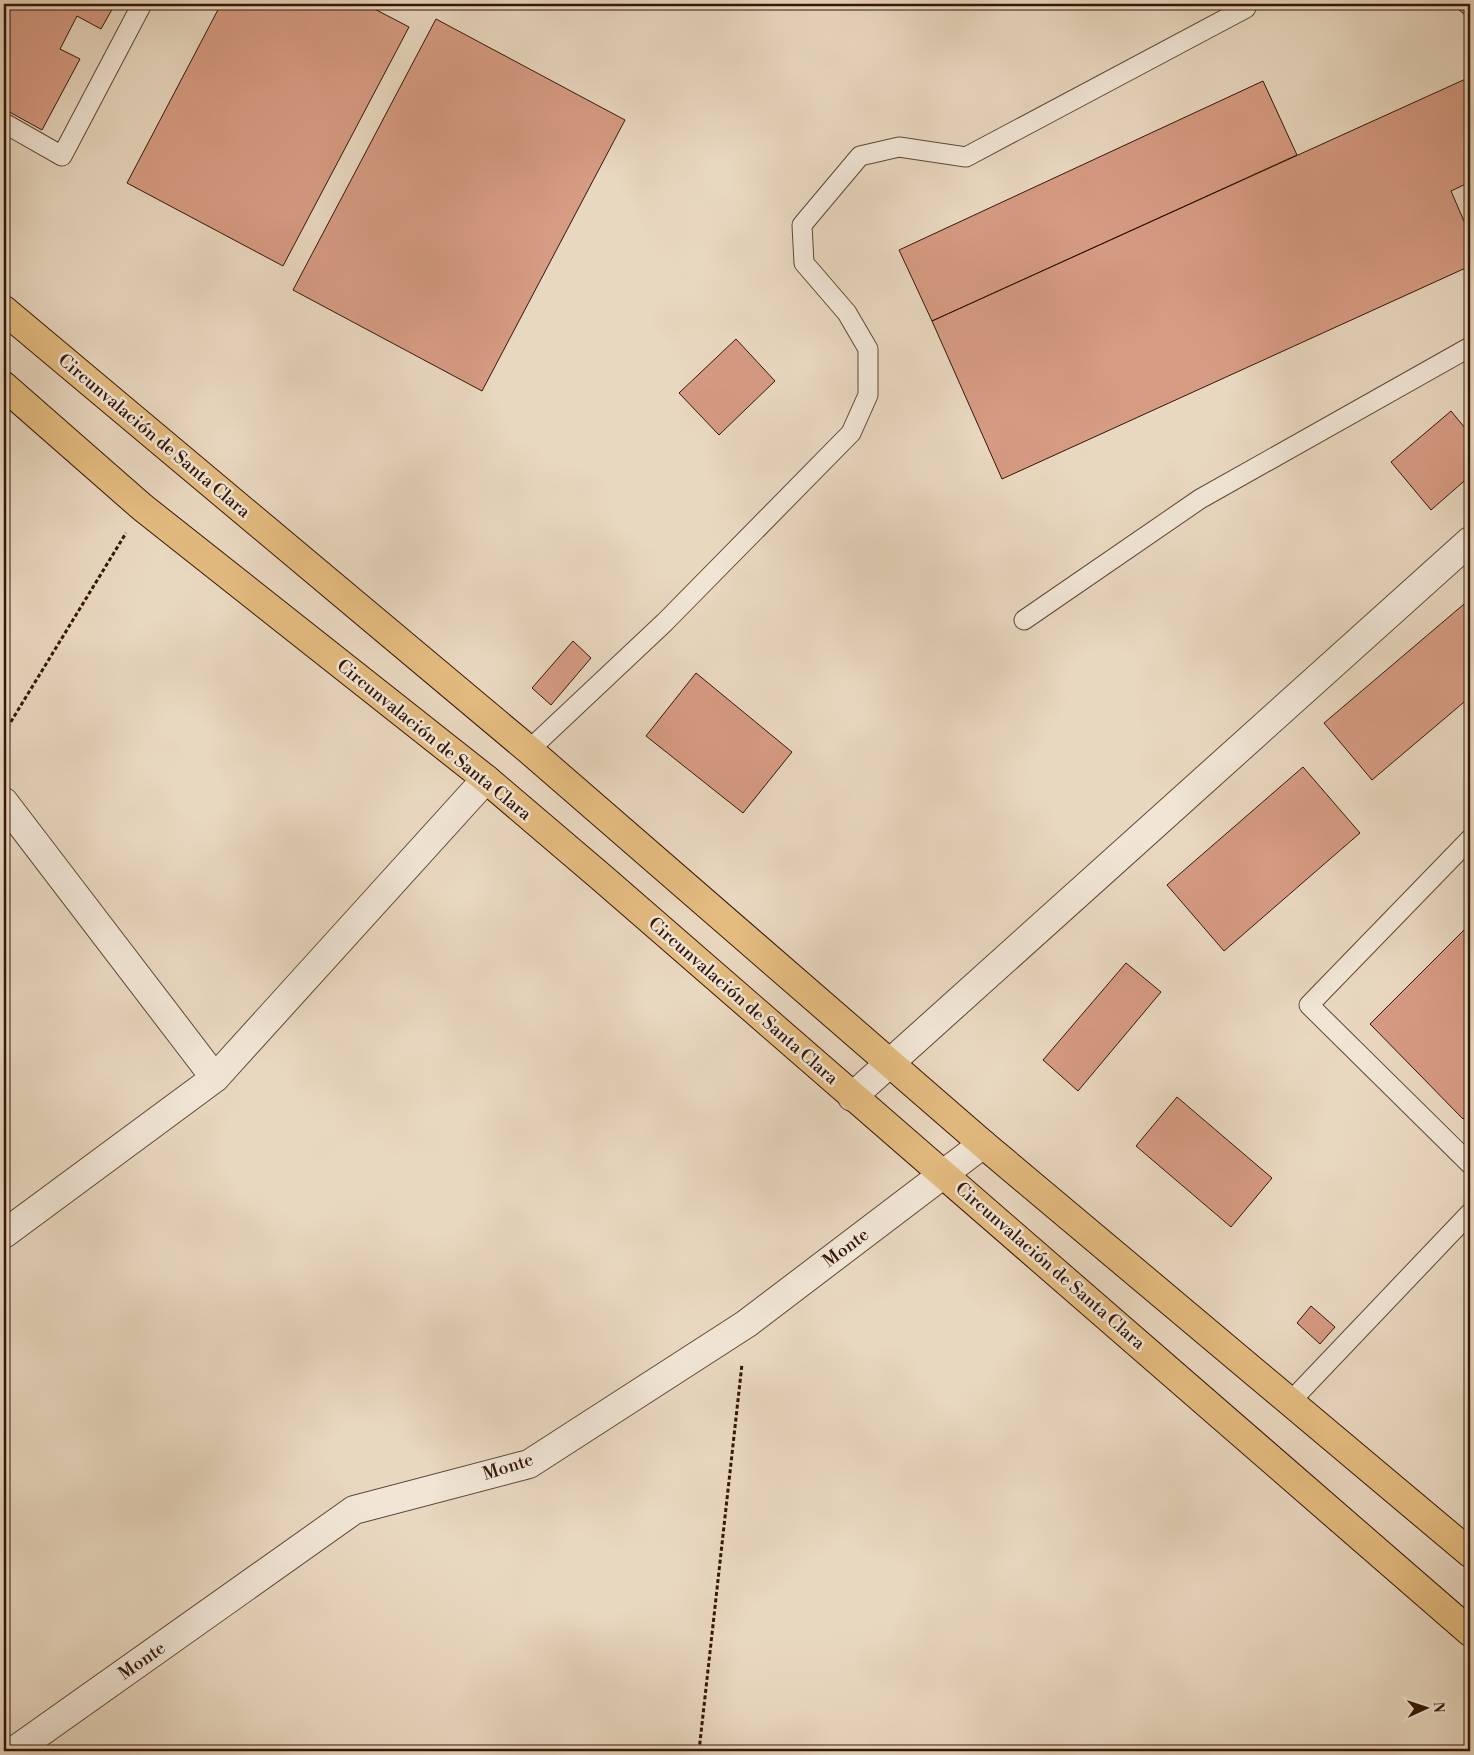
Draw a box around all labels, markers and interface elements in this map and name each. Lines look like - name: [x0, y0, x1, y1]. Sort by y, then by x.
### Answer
- street label: Circunvalación de Santa Clara: [53, 349, 256, 524]
- street label: Circunvalación de Santa Clara: [332, 654, 537, 826]
- street label: Circunvalación de Santa Clara: [643, 912, 843, 1090]
- street label: Circunvalación de Santa Clara: [950, 1177, 1150, 1355]
- street label: Monte: [818, 1223, 874, 1273]
- street label: Monte: [480, 1448, 536, 1486]
- street label: Monte: [114, 1637, 170, 1685]
- north arrow: [1402, 1682, 1452, 1732]
- text: N: [1429, 1701, 1447, 1713]

